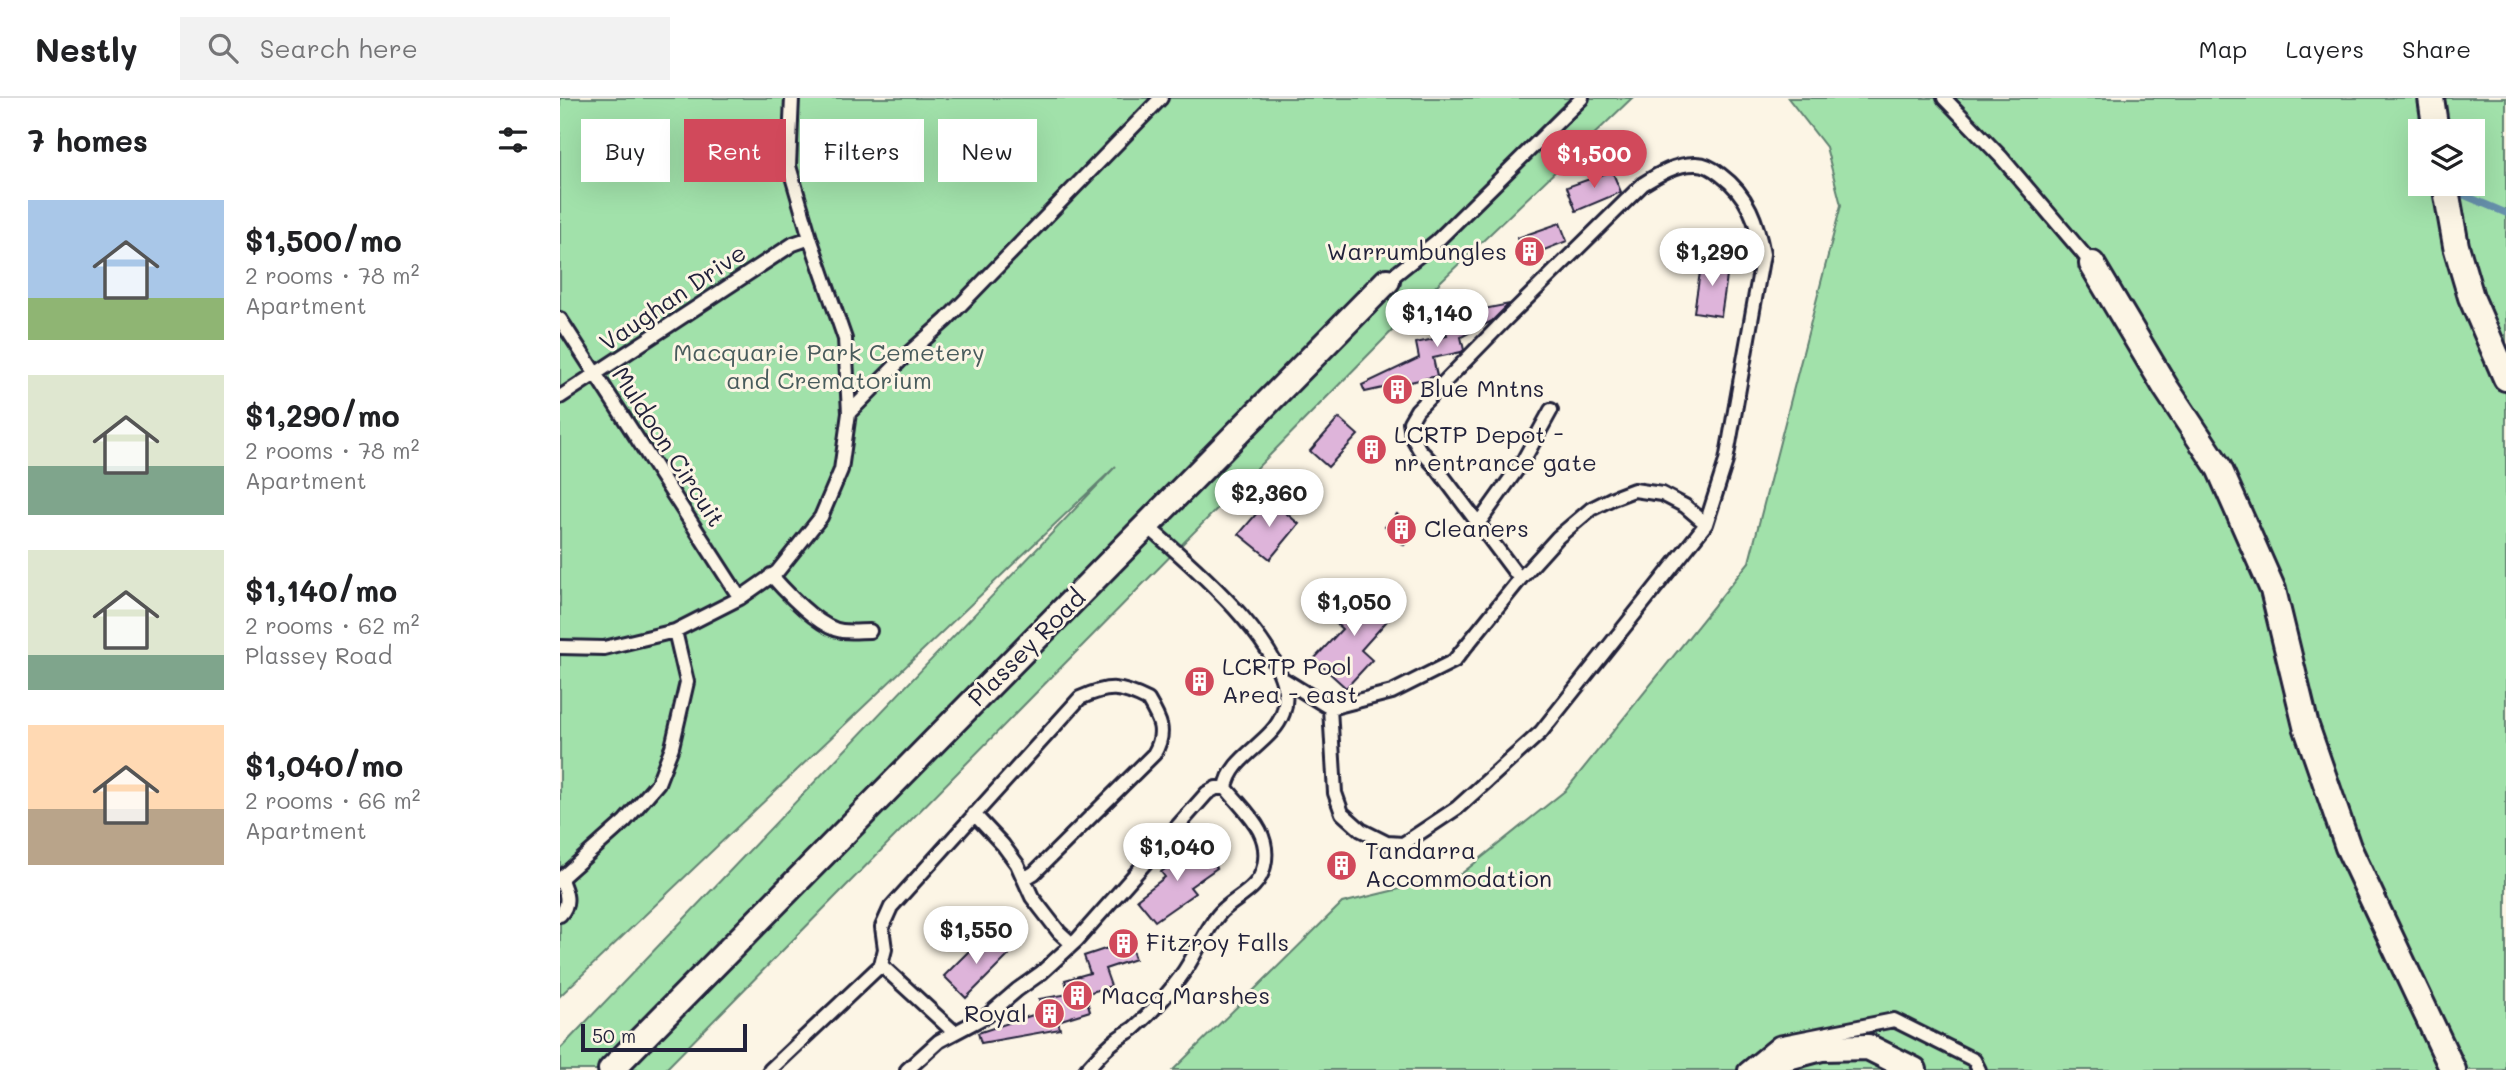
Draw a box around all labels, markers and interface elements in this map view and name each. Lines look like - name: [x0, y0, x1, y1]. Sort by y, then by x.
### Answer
- search box: [180, 17, 670, 80]
- text: Nestly: [35, 27, 138, 70]
- icon: search: [204, 29, 242, 67]
- text: Search here: [260, 31, 418, 65]
- text: Map: [2199, 33, 2247, 64]
- text: Layers: [2285, 33, 2364, 64]
- text: Share: [2402, 33, 2471, 64]
- chip: Buy: [581, 119, 670, 182]
- chip: Rent: [684, 119, 786, 182]
- chip: Filters: [800, 119, 924, 182]
- chip: New: [938, 119, 1037, 182]
- map controls: [2408, 119, 2485, 196]
- button: layers: [2408, 119, 2485, 196]
- text: 7 homes: [28, 120, 148, 160]
- icon: filters: [494, 121, 532, 159]
- pin: $1,500: [1537, 130, 1651, 190]
- text: $1,500: [1557, 138, 1631, 168]
- text: $1,500/mo: [245, 220, 402, 260]
- icon: home: [84, 228, 168, 312]
- pin: $1,290: [1655, 228, 1769, 288]
- place label: Warrumbungles: [1326, 235, 1507, 266]
- building icon: Warrumbungles: [1513, 235, 1547, 269]
- street label: Vaughan Drive: [593, 236, 751, 357]
- text: $1,290: [1676, 236, 1748, 266]
- text: 2 rooms · 78 m²: [245, 260, 419, 290]
- pin: $1,140: [1380, 289, 1494, 349]
- text: Apartment: [245, 290, 367, 320]
- text: $1,140: [1401, 297, 1473, 327]
- park label: Macquarie Park Cemetery and Crematorium: [673, 336, 985, 395]
- street label: Muldoon Circuit: [606, 360, 733, 532]
- building icon: Blue Mntns: [1380, 372, 1414, 406]
- place label: Blue Mntns: [1420, 372, 1545, 403]
- text: $1,290/mo: [245, 395, 400, 435]
- icon: home: [84, 403, 168, 487]
- place label: LCRTP Depot - nr entrance gate: [1394, 418, 1597, 477]
- building icon: LCRTP Depot - nr entrance gate: [1354, 432, 1388, 466]
- text: 2 rooms · 78 m²: [245, 435, 419, 465]
- text: Apartment: [245, 465, 367, 495]
- pin: $2,360: [1212, 470, 1326, 529]
- text: $2,360: [1231, 477, 1307, 507]
- building icon: Cleaners: [1384, 512, 1418, 546]
- place label: Cleaners: [1424, 512, 1529, 543]
- text: $1,140/mo: [245, 570, 397, 610]
- icon: home: [84, 578, 168, 662]
- pin: $1,050: [1297, 578, 1411, 638]
- street label: Plassey Road: [961, 582, 1091, 712]
- text: $1,050: [1317, 586, 1391, 616]
- text: 2 rooms · 62 m²: [245, 610, 419, 640]
- text: Plassey Road: [245, 640, 392, 670]
- place label: LCRTP Pool Area - east: [1222, 650, 1358, 709]
- building icon: LCRTP Pool Area - east: [1182, 664, 1216, 698]
- text: $1,040/mo: [245, 745, 403, 785]
- icon: home: [84, 753, 168, 837]
- text: 2 rooms · 66 m²: [245, 785, 420, 815]
- text: Apartment: [245, 815, 367, 845]
- pin: $1,040: [1120, 824, 1234, 883]
- text: $1,040: [1139, 831, 1215, 861]
- place label: Tandarra Accommodation: [1365, 834, 1552, 893]
- building icon: Tandarra Accommodation: [1325, 848, 1359, 882]
- pin: $1,550: [919, 906, 1033, 966]
- text: $1,550: [939, 914, 1013, 944]
- building icon: Fitzroy Falls: [1106, 926, 1140, 960]
- place label: Fitzroy Falls: [1146, 926, 1289, 957]
- building icon: Macq Marshes: [1061, 979, 1095, 1013]
- place label: Macq Marshes: [1101, 979, 1270, 1010]
- place label: Royal: [964, 997, 1027, 1028]
- building icon: Royal: [1033, 997, 1067, 1031]
- scale bar: [581, 1021, 747, 1053]
- text: 50 m: [592, 1023, 636, 1048]

